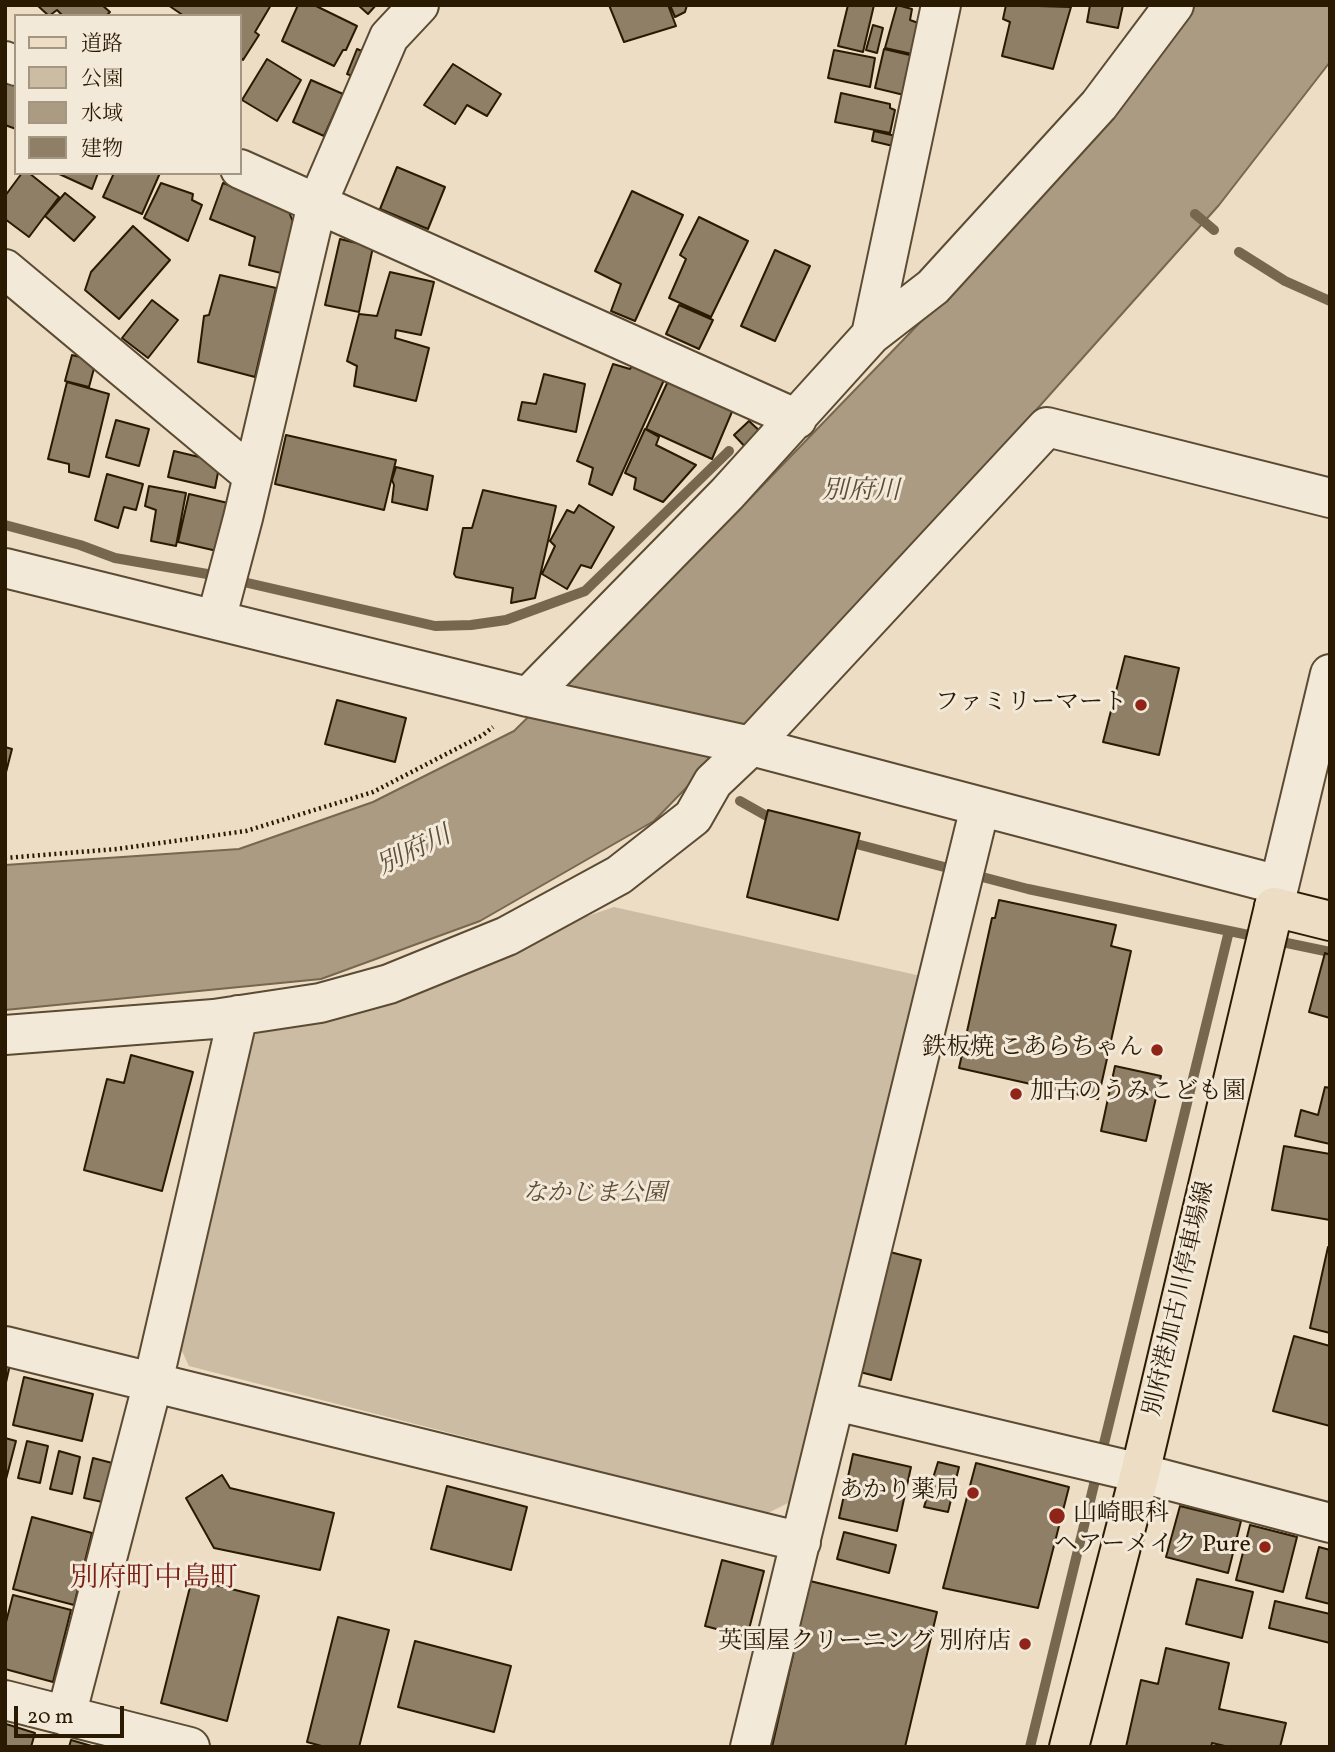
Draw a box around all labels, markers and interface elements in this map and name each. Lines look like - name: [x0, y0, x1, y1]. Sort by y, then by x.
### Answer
- legend: [14, 14, 242, 175]
- text: 道路: [81, 30, 123, 59]
- text: 公園: [81, 65, 123, 94]
- text: 水域: [81, 100, 123, 129]
- text: 建物: [81, 135, 123, 164]
- water label: 別府川: [822, 477, 900, 509]
- place label: ファミリーマート: [935, 691, 1127, 719]
- marker: ファミリーマート: [1133, 697, 1149, 713]
- water label: 別府川: [373, 822, 457, 884]
- place label: 鉄板焼 こあらちゃん: [922, 1036, 1143, 1064]
- marker: 鉄板焼 こあらちゃん: [1149, 1042, 1165, 1058]
- place label: 加古のうみこども園: [1030, 1080, 1246, 1108]
- marker: 加古のうみこども園: [1008, 1086, 1024, 1102]
- street label: 別府港加古川停車場線: [1140, 1179, 1222, 1419]
- park label: なかじま公園: [523, 1182, 667, 1210]
- place label: あかり薬局: [839, 1479, 959, 1507]
- marker: あかり薬局: [965, 1485, 981, 1501]
- place label: 山崎眼科: [1073, 1502, 1169, 1530]
- marker: 山崎眼科: [1047, 1506, 1067, 1526]
- place label: ヘアーメイク Pure: [1054, 1533, 1251, 1561]
- marker: ヘアーメイク Pure: [1257, 1539, 1273, 1555]
- district label: 別府町中島町: [70, 1564, 238, 1598]
- place label: 英国屋クリーニング 別府店: [718, 1630, 1011, 1658]
- marker: 英国屋クリーニング 別府店: [1017, 1636, 1033, 1652]
- scale bar: [18, 1692, 128, 1736]
- text: 20 m: [27, 1703, 73, 1732]

